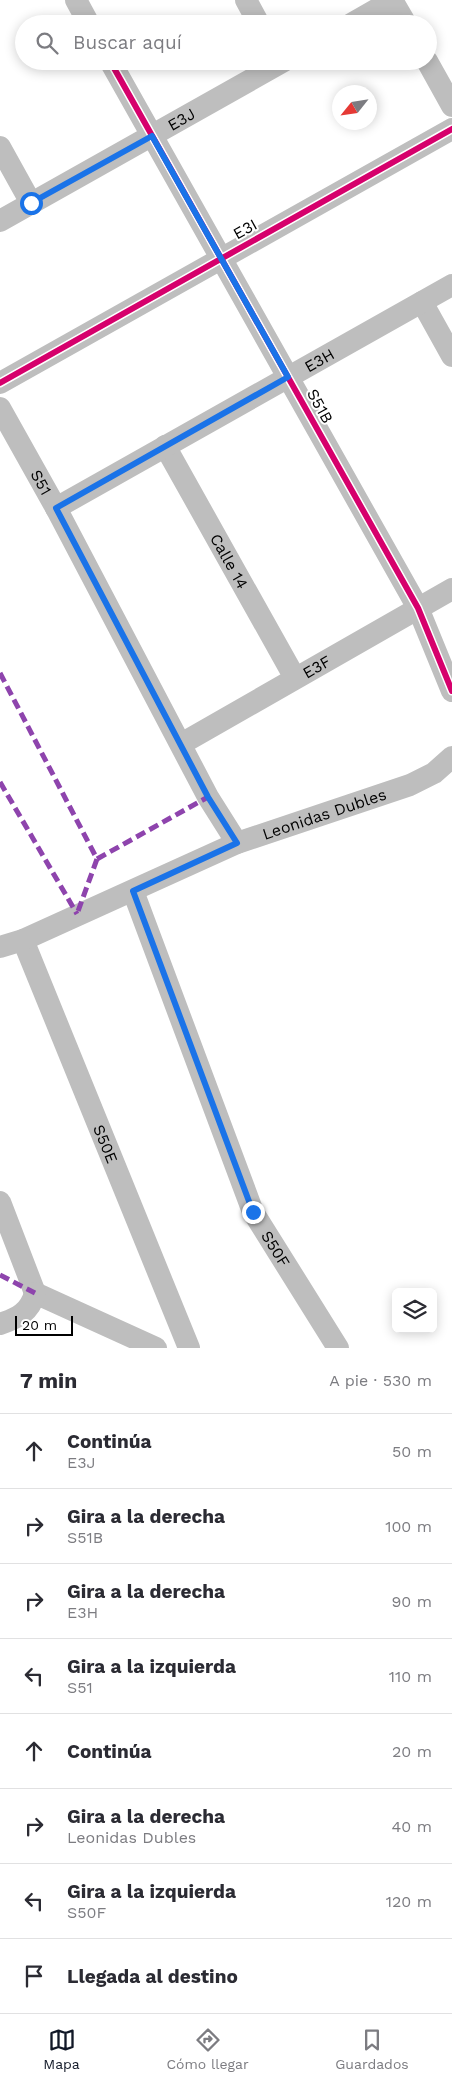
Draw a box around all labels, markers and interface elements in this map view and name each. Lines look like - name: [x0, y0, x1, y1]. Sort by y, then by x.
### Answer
- search box: [15, 15, 437, 70]
- icon: search: [33, 29, 61, 57]
- text: Buscar aquí: [73, 31, 182, 54]
- north arrow: [332, 85, 377, 130]
- street label: E3J: [164, 104, 198, 134]
- route start: [20, 192, 43, 215]
- street label: E3I: [230, 215, 260, 243]
- street label: E3H: [301, 344, 337, 376]
- street label: S51B: [303, 386, 337, 426]
- street label: S51: [27, 466, 56, 498]
- street label: Calle 14: [207, 530, 253, 592]
- street label: E3F: [299, 651, 334, 682]
- street label: Leonidas Dubles: [260, 784, 389, 843]
- street label: S50E: [90, 1122, 122, 1166]
- route end: [242, 1201, 265, 1224]
- street label: S50F: [257, 1227, 295, 1271]
- map controls: [392, 1288, 437, 1333]
- button: layers: [392, 1288, 437, 1333]
- scale bar: [15, 1313, 72, 1336]
- text: 20 m: [22, 1317, 57, 1333]
- text: 7 min: [20, 1368, 77, 1393]
- text: A pie · 530 m: [329, 1371, 432, 1390]
- text: Continúa: [67, 1430, 151, 1453]
- icon: ahead: [20, 1437, 48, 1465]
- text: 50 m: [392, 1442, 432, 1461]
- text: E3J: [67, 1453, 96, 1472]
- text: Gira a la derecha: [67, 1505, 225, 1528]
- icon: right: [20, 1512, 48, 1540]
- text: 100 m: [385, 1517, 432, 1536]
- text: S51B: [67, 1528, 103, 1547]
- text: Gira a la derecha: [67, 1580, 225, 1603]
- icon: right: [20, 1587, 48, 1615]
- text: 90 m: [391, 1592, 432, 1611]
- text: E3H: [67, 1603, 98, 1622]
- text: Gira a la izquierda: [67, 1655, 236, 1678]
- icon: left: [20, 1662, 48, 1690]
- text: 110 m: [389, 1667, 432, 1686]
- text: S51: [67, 1678, 93, 1697]
- icon: ahead: [20, 1737, 48, 1765]
- text: Continúa: [67, 1740, 151, 1763]
- text: 20 m: [392, 1742, 432, 1761]
- text: Gira a la derecha: [67, 1805, 225, 1828]
- icon: right: [20, 1812, 48, 1840]
- text: 40 m: [392, 1817, 432, 1836]
- text: Leonidas Dubles: [67, 1828, 196, 1847]
- text: Gira a la izquierda: [67, 1880, 236, 1903]
- icon: left: [20, 1887, 48, 1915]
- text: 120 m: [386, 1892, 432, 1911]
- text: S50F: [67, 1903, 106, 1922]
- icon: arrive: [20, 1962, 48, 1990]
- text: Llegada al destino: [67, 1965, 238, 1988]
- tab: Mapa: [43, 2026, 80, 2072]
- tab: Cómo llegar: [166, 2026, 249, 2072]
- tab: Guardados: [335, 2026, 409, 2072]

